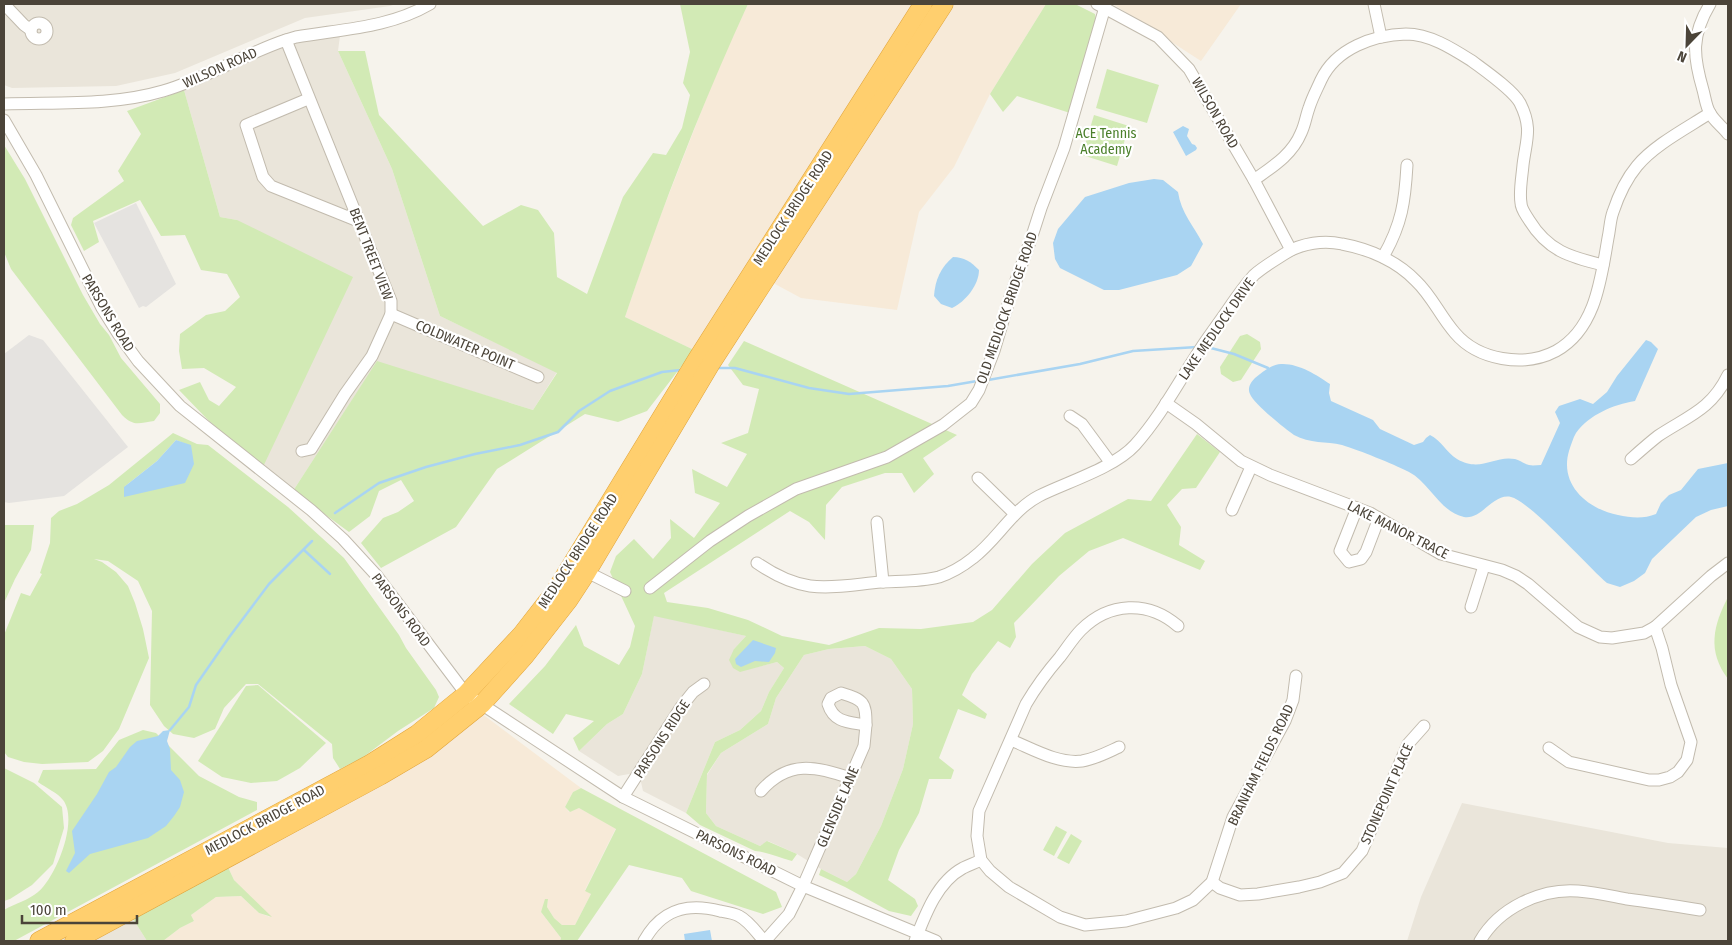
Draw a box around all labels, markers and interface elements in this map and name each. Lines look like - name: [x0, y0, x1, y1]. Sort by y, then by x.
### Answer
- north arrow: [1662, 20, 1712, 70]
- street label: WILSON ROAD: [180, 44, 260, 92]
- text: N: [1675, 47, 1689, 66]
- street label: WILSON ROAD: [1188, 74, 1242, 152]
- park label: ACE Tennis Academy: [1075, 125, 1137, 158]
- street label: MEDLOCK BRIDGE ROAD: [750, 147, 836, 269]
- street label: BENT TREET VIEW: [346, 206, 397, 303]
- street label: OLD MEDLOCK BRIDGE ROAD: [973, 230, 1041, 386]
- street label: PARSONS ROAD: [78, 271, 138, 355]
- street label: LAKE MEDLOCK DRIVE: [1175, 274, 1259, 383]
- street label: COLDWATER POINT: [413, 316, 518, 374]
- street label: MEDLOCK BRIDGE ROAD: [535, 490, 621, 612]
- street label: LAKE MANOR TRACE: [1345, 497, 1452, 563]
- street label: PARSONS ROAD: [368, 570, 434, 650]
- street label: PARSONS RIDGE: [630, 696, 694, 781]
- street label: BRANHAM FIELDS ROAD: [1224, 702, 1298, 828]
- street label: STONEPOINT PLACE: [1357, 740, 1417, 847]
- street label: GLENSIDE LANE: [813, 763, 863, 850]
- street label: MEDLOCK BRIDGE ROAD: [202, 781, 328, 859]
- street label: PARSONS ROAD: [693, 826, 779, 880]
- scale bar: [22, 892, 138, 924]
- text: 100 m: [30, 901, 67, 919]

